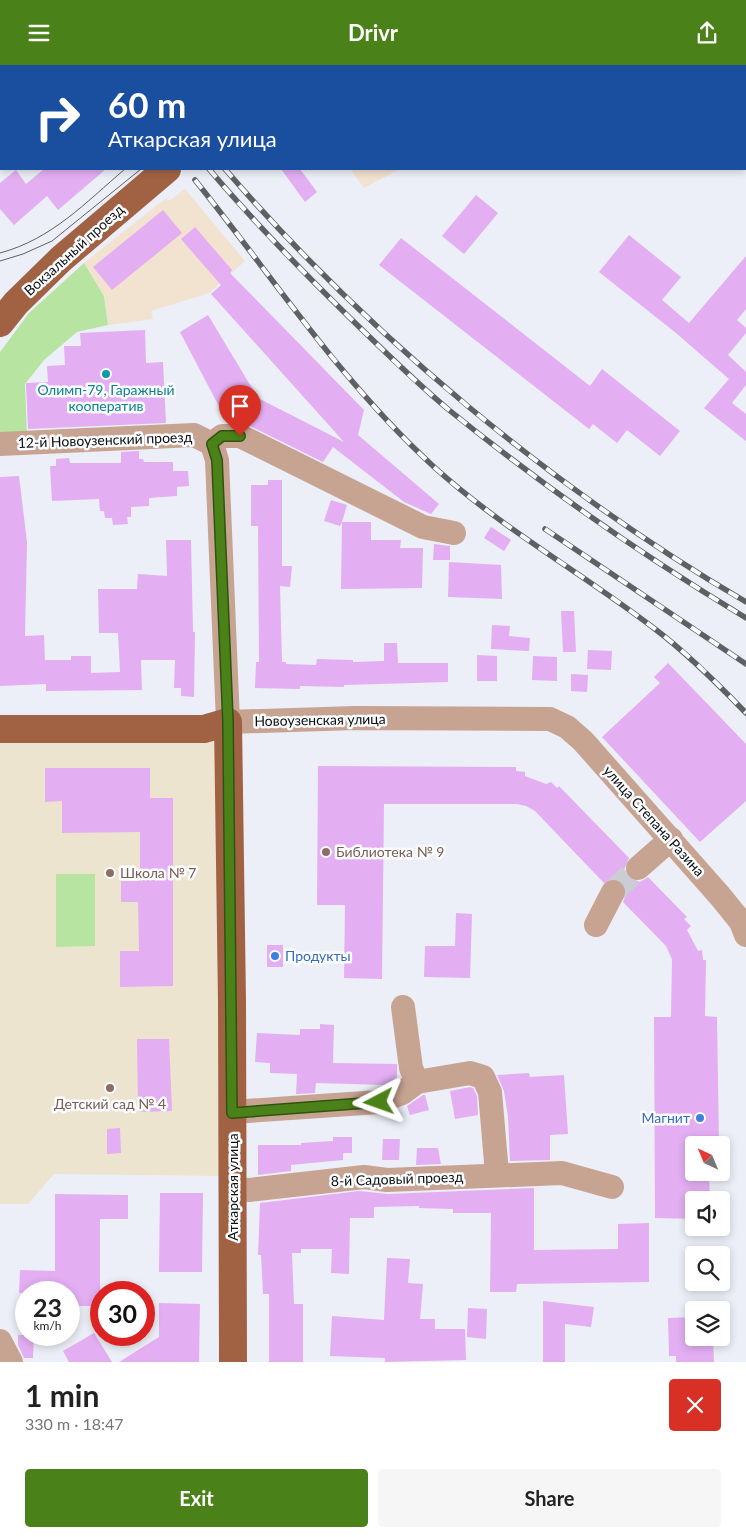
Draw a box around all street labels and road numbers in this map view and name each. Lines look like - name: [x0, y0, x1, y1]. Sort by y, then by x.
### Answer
- street label: Вокзальный проезд: [20, 200, 127, 299]
- street label: 12-й Новоузенский проезд: [18, 428, 193, 451]
- street label: Новоузенская улица: [254, 710, 386, 729]
- street label: улица Степана Разина: [600, 762, 708, 879]
- street label: Аткарская улица: [224, 1133, 241, 1241]
- street label: 8-й Садовый проезд: [331, 1168, 464, 1189]

